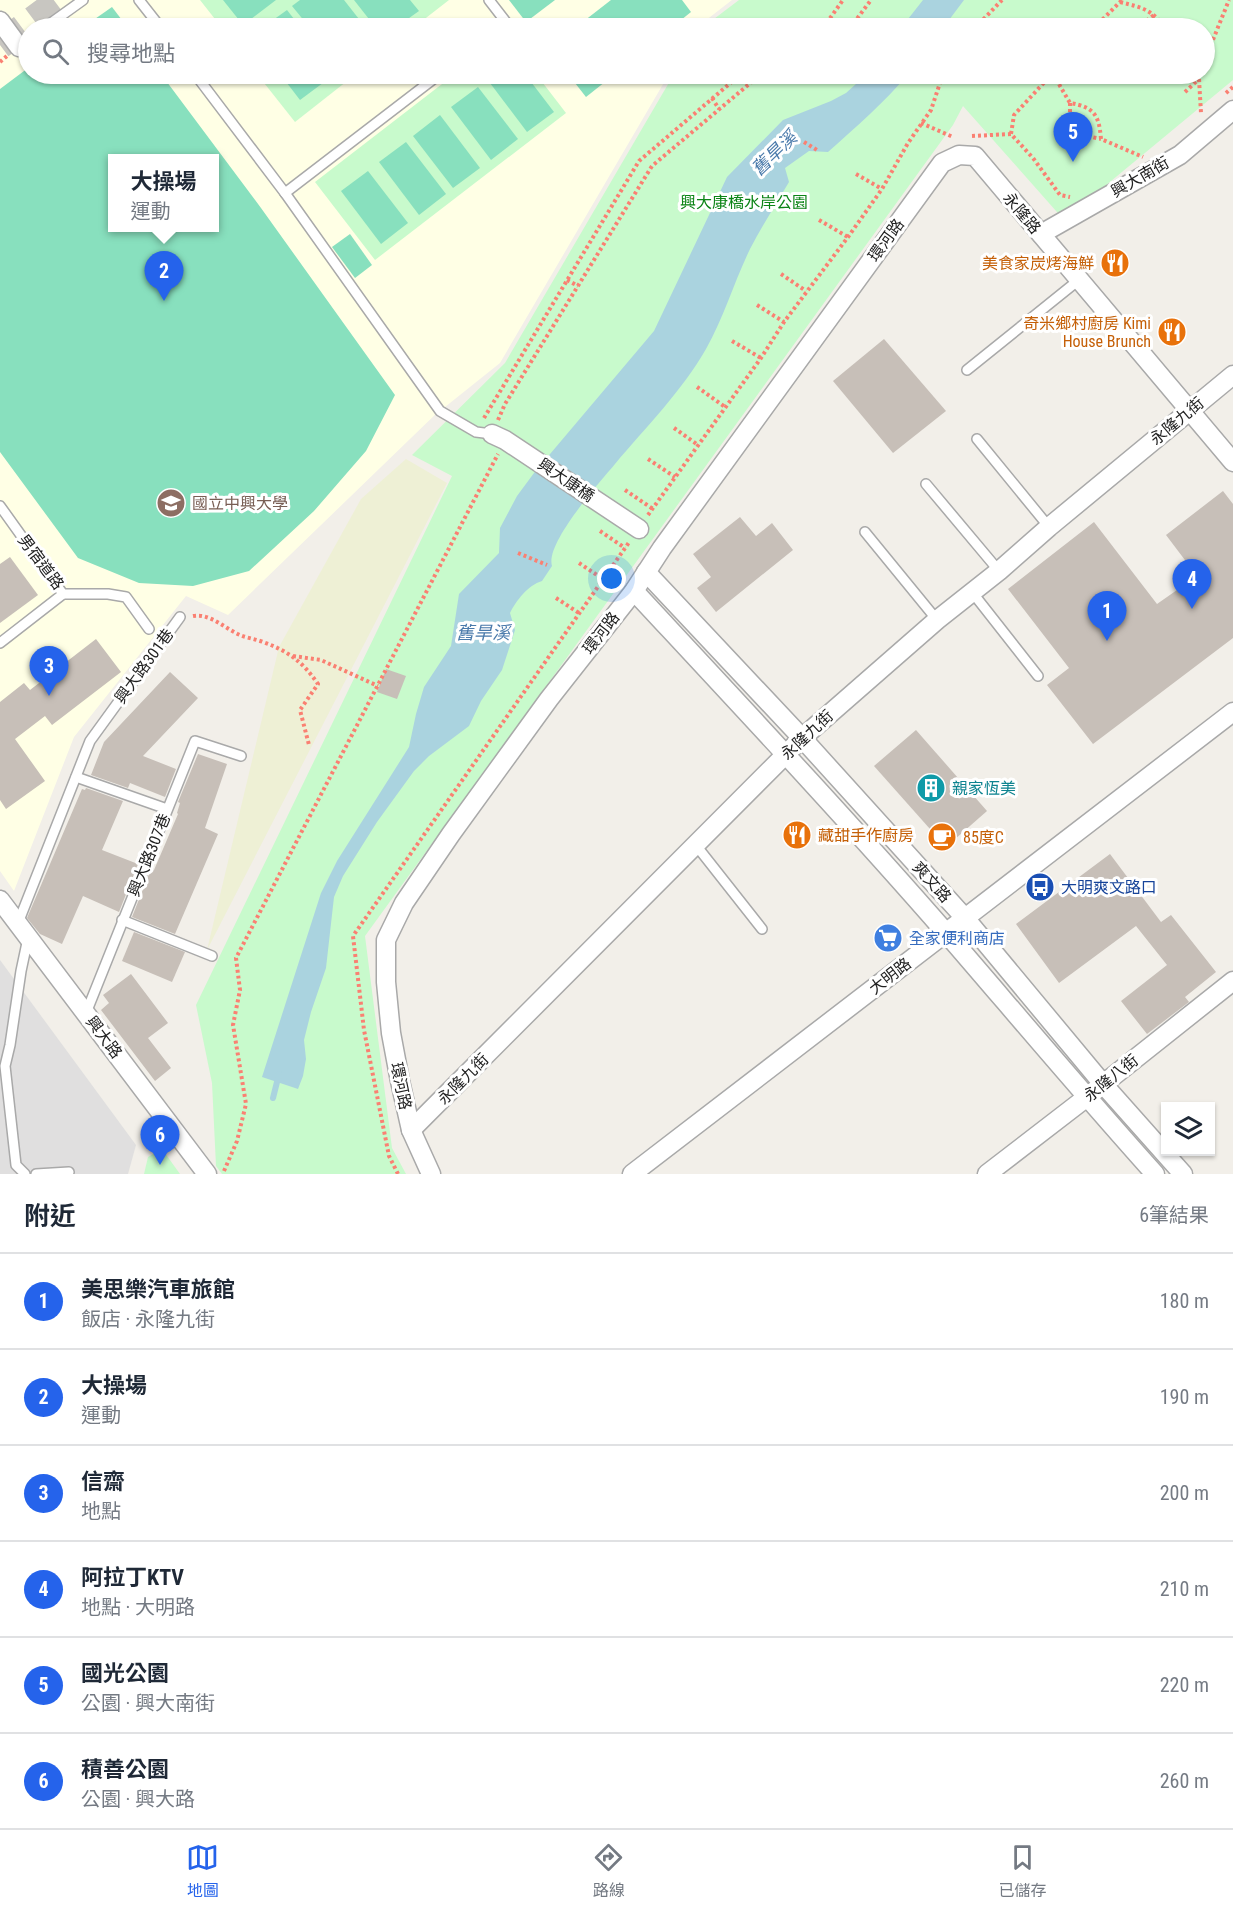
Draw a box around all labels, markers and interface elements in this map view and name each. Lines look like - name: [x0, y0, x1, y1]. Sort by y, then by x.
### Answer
- search box: [18, 18, 1215, 84]
- icon: search: [39, 35, 72, 68]
- text: 搜尋地點: [87, 41, 175, 66]
- pin: 5: [1054, 112, 1092, 162]
- water label: 舊旱溪: [747, 125, 803, 179]
- street label: 興大南街: [1108, 153, 1172, 201]
- popup: [108, 154, 219, 232]
- text: 大操場: [130, 169, 197, 194]
- street label: 永隆路: [999, 189, 1045, 237]
- park label: 興大康橋水岸公園: [680, 193, 808, 212]
- text: 運動: [130, 199, 170, 223]
- street label: 環河路: [864, 215, 908, 265]
- restaurant icon: 美食家炭烤海鮮: [1099, 247, 1131, 279]
- pin: 2: [144, 252, 184, 301]
- place label: 美食家炭烤海鮮: [982, 254, 1094, 273]
- place label: 奇米鄉村廚房 Kimi House Brunch: [1023, 314, 1151, 351]
- restaurant icon: 奇米鄉村廚房 Kimi House Brunch: [1156, 316, 1188, 348]
- street label: 永隆九街: [1146, 393, 1208, 449]
- street label: 興大康橋: [534, 454, 598, 506]
- school or university icon: 國立中興大學: [155, 487, 187, 519]
- place label: 國立中興大學: [192, 494, 288, 513]
- street label: 男宿道路: [14, 531, 68, 593]
- pin: 4: [1172, 560, 1212, 609]
- your location: [597, 564, 626, 593]
- pin: 1: [1088, 592, 1126, 641]
- street label: 環河路: [579, 608, 623, 658]
- water label: 舊旱溪: [456, 622, 513, 643]
- street label: 興大路301巷: [111, 625, 177, 707]
- pin: 3: [29, 646, 68, 696]
- street label: 永隆九街: [777, 706, 837, 764]
- building icon: 親家恆美: [915, 772, 947, 804]
- place label: 親家恆美: [952, 779, 1016, 798]
- street label: 興大路307巷: [124, 811, 174, 899]
- restaurant icon: 藏甜手作廚房: [781, 819, 813, 851]
- cafe icon: 85度C: [926, 821, 958, 853]
- place label: 藏甜手作廚房: [818, 826, 914, 845]
- place label: 85度C: [963, 828, 1004, 847]
- street label: 爽文路: [909, 858, 955, 906]
- bus stop icon: 大明爽文路口: [1024, 871, 1056, 903]
- place label: 大明爽文路口: [1061, 878, 1157, 897]
- supermarket icon: 全家便利商店: [872, 922, 904, 954]
- place label: 全家便利商店: [909, 929, 1005, 948]
- street label: 大明路: [865, 954, 915, 998]
- street label: 興大路: [82, 1012, 126, 1062]
- street label: 永隆九街: [434, 1050, 492, 1108]
- street label: 永隆八街: [1080, 1050, 1142, 1106]
- street label: 環河路: [387, 1061, 415, 1111]
- map controls: [1161, 1102, 1215, 1156]
- button: layers: [1161, 1102, 1215, 1156]
- pin: 6: [140, 1116, 180, 1165]
- text: 附近: [24, 1201, 76, 1231]
- text: 6筆結果: [1139, 1203, 1209, 1227]
- text: 美思樂汽車旅館: [81, 1277, 235, 1302]
- text: 1: [38, 1289, 49, 1313]
- text: 180 m: [1160, 1289, 1209, 1313]
- text: 飯店 · 永隆九街: [81, 1307, 215, 1331]
- text: 大操場: [81, 1373, 147, 1398]
- text: 2: [38, 1385, 49, 1409]
- text: 190 m: [1160, 1385, 1209, 1409]
- text: 運動: [81, 1403, 121, 1427]
- text: 信齋: [81, 1469, 125, 1494]
- text: 3: [38, 1481, 49, 1505]
- text: 200 m: [1160, 1481, 1209, 1505]
- text: 地點: [81, 1499, 121, 1523]
- text: 阿拉丁KTV: [81, 1565, 184, 1590]
- text: 4: [38, 1577, 49, 1601]
- text: 210 m: [1160, 1577, 1209, 1601]
- text: 地點 · 大明路: [81, 1595, 195, 1619]
- text: 國光公園: [81, 1661, 169, 1686]
- text: 5: [38, 1673, 49, 1697]
- text: 220 m: [1160, 1673, 1209, 1697]
- text: 公園 · 興大南街: [81, 1691, 215, 1715]
- text: 積善公園: [81, 1757, 169, 1782]
- text: 6: [38, 1769, 49, 1793]
- text: 260 m: [1160, 1769, 1209, 1793]
- text: 公園 · 興大路: [81, 1787, 195, 1811]
- tab: 地圖: [186, 1841, 219, 1901]
- tab: 路線: [592, 1841, 625, 1901]
- tab: 已儲存: [998, 1841, 1046, 1901]

